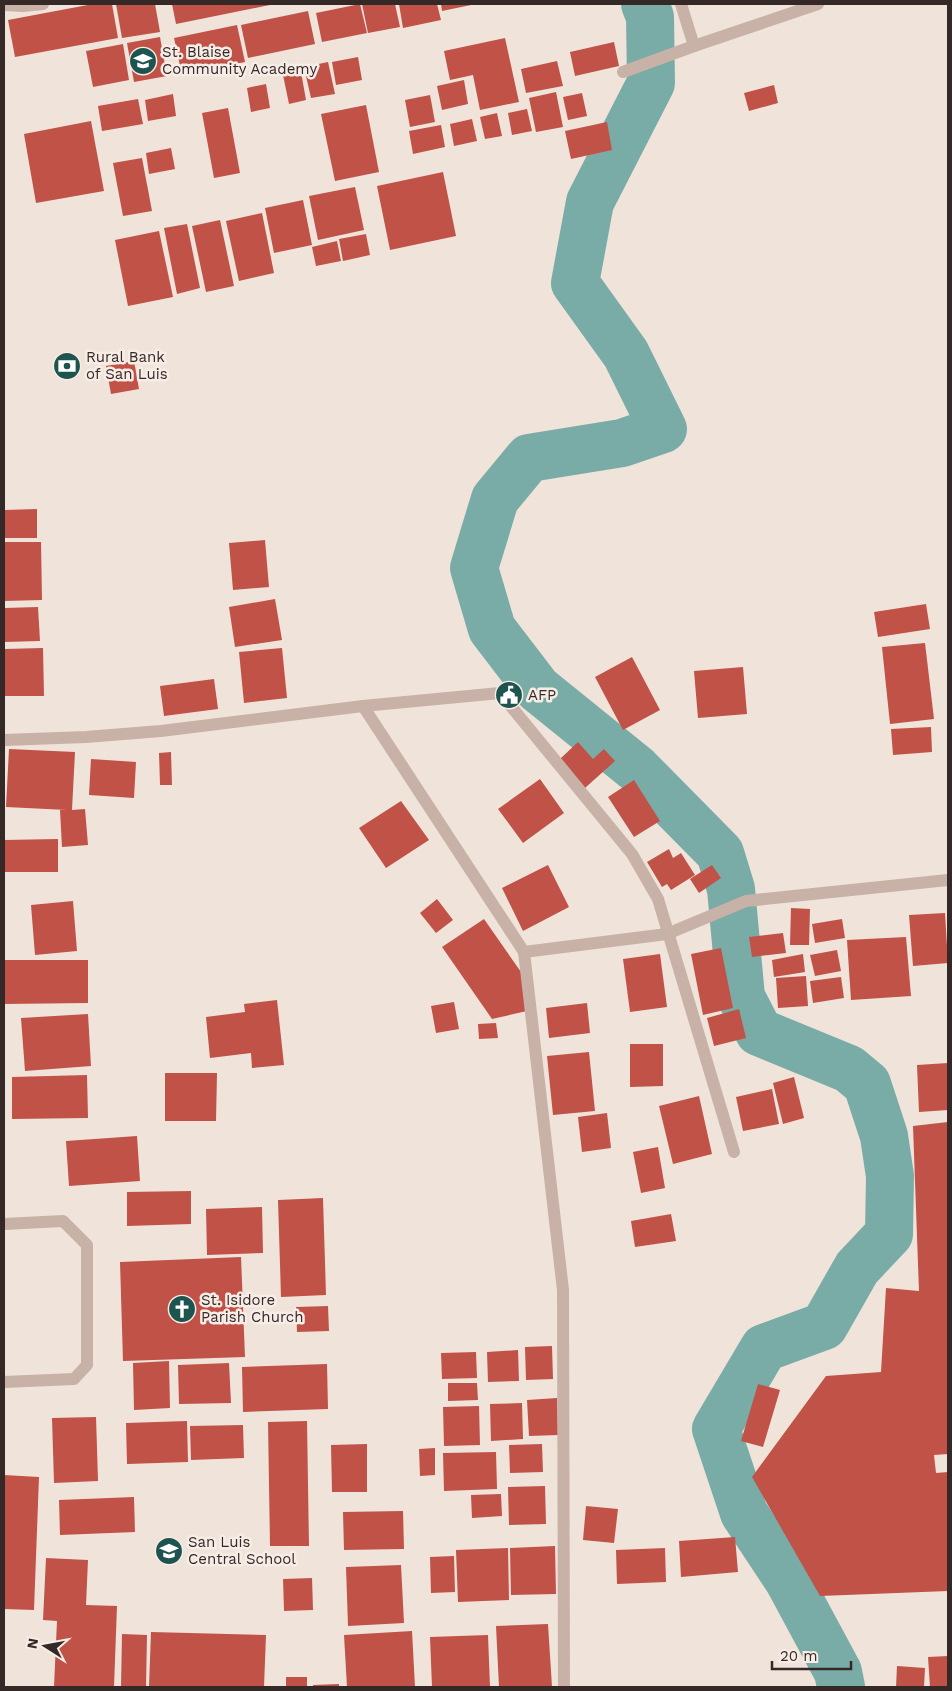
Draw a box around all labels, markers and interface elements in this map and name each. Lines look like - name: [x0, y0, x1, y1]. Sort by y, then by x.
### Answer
- place label: St. Blaise Community Academy: [162, 43, 317, 78]
- school or university icon: St. Blaise Community Academy: [128, 46, 158, 76]
- place label: Rural Bank of San Luis: [86, 348, 168, 383]
- bank icon: Rural Bank of San Luis: [52, 351, 82, 381]
- public building icon: AFP: [494, 680, 524, 710]
- place label: AFP: [528, 686, 556, 704]
- place label: St. Isidore Parish Church: [201, 1291, 303, 1326]
- church icon: St. Isidore Parish Church: [167, 1294, 197, 1324]
- place label: San Luis Central School: [188, 1533, 296, 1568]
- school or university icon: San Luis Central School: [154, 1536, 184, 1566]
- north arrow: [20, 1621, 70, 1671]
- text: N: [23, 1637, 41, 1650]
- scale bar: [772, 1638, 851, 1670]
- text: 20 m: [780, 1647, 818, 1665]

